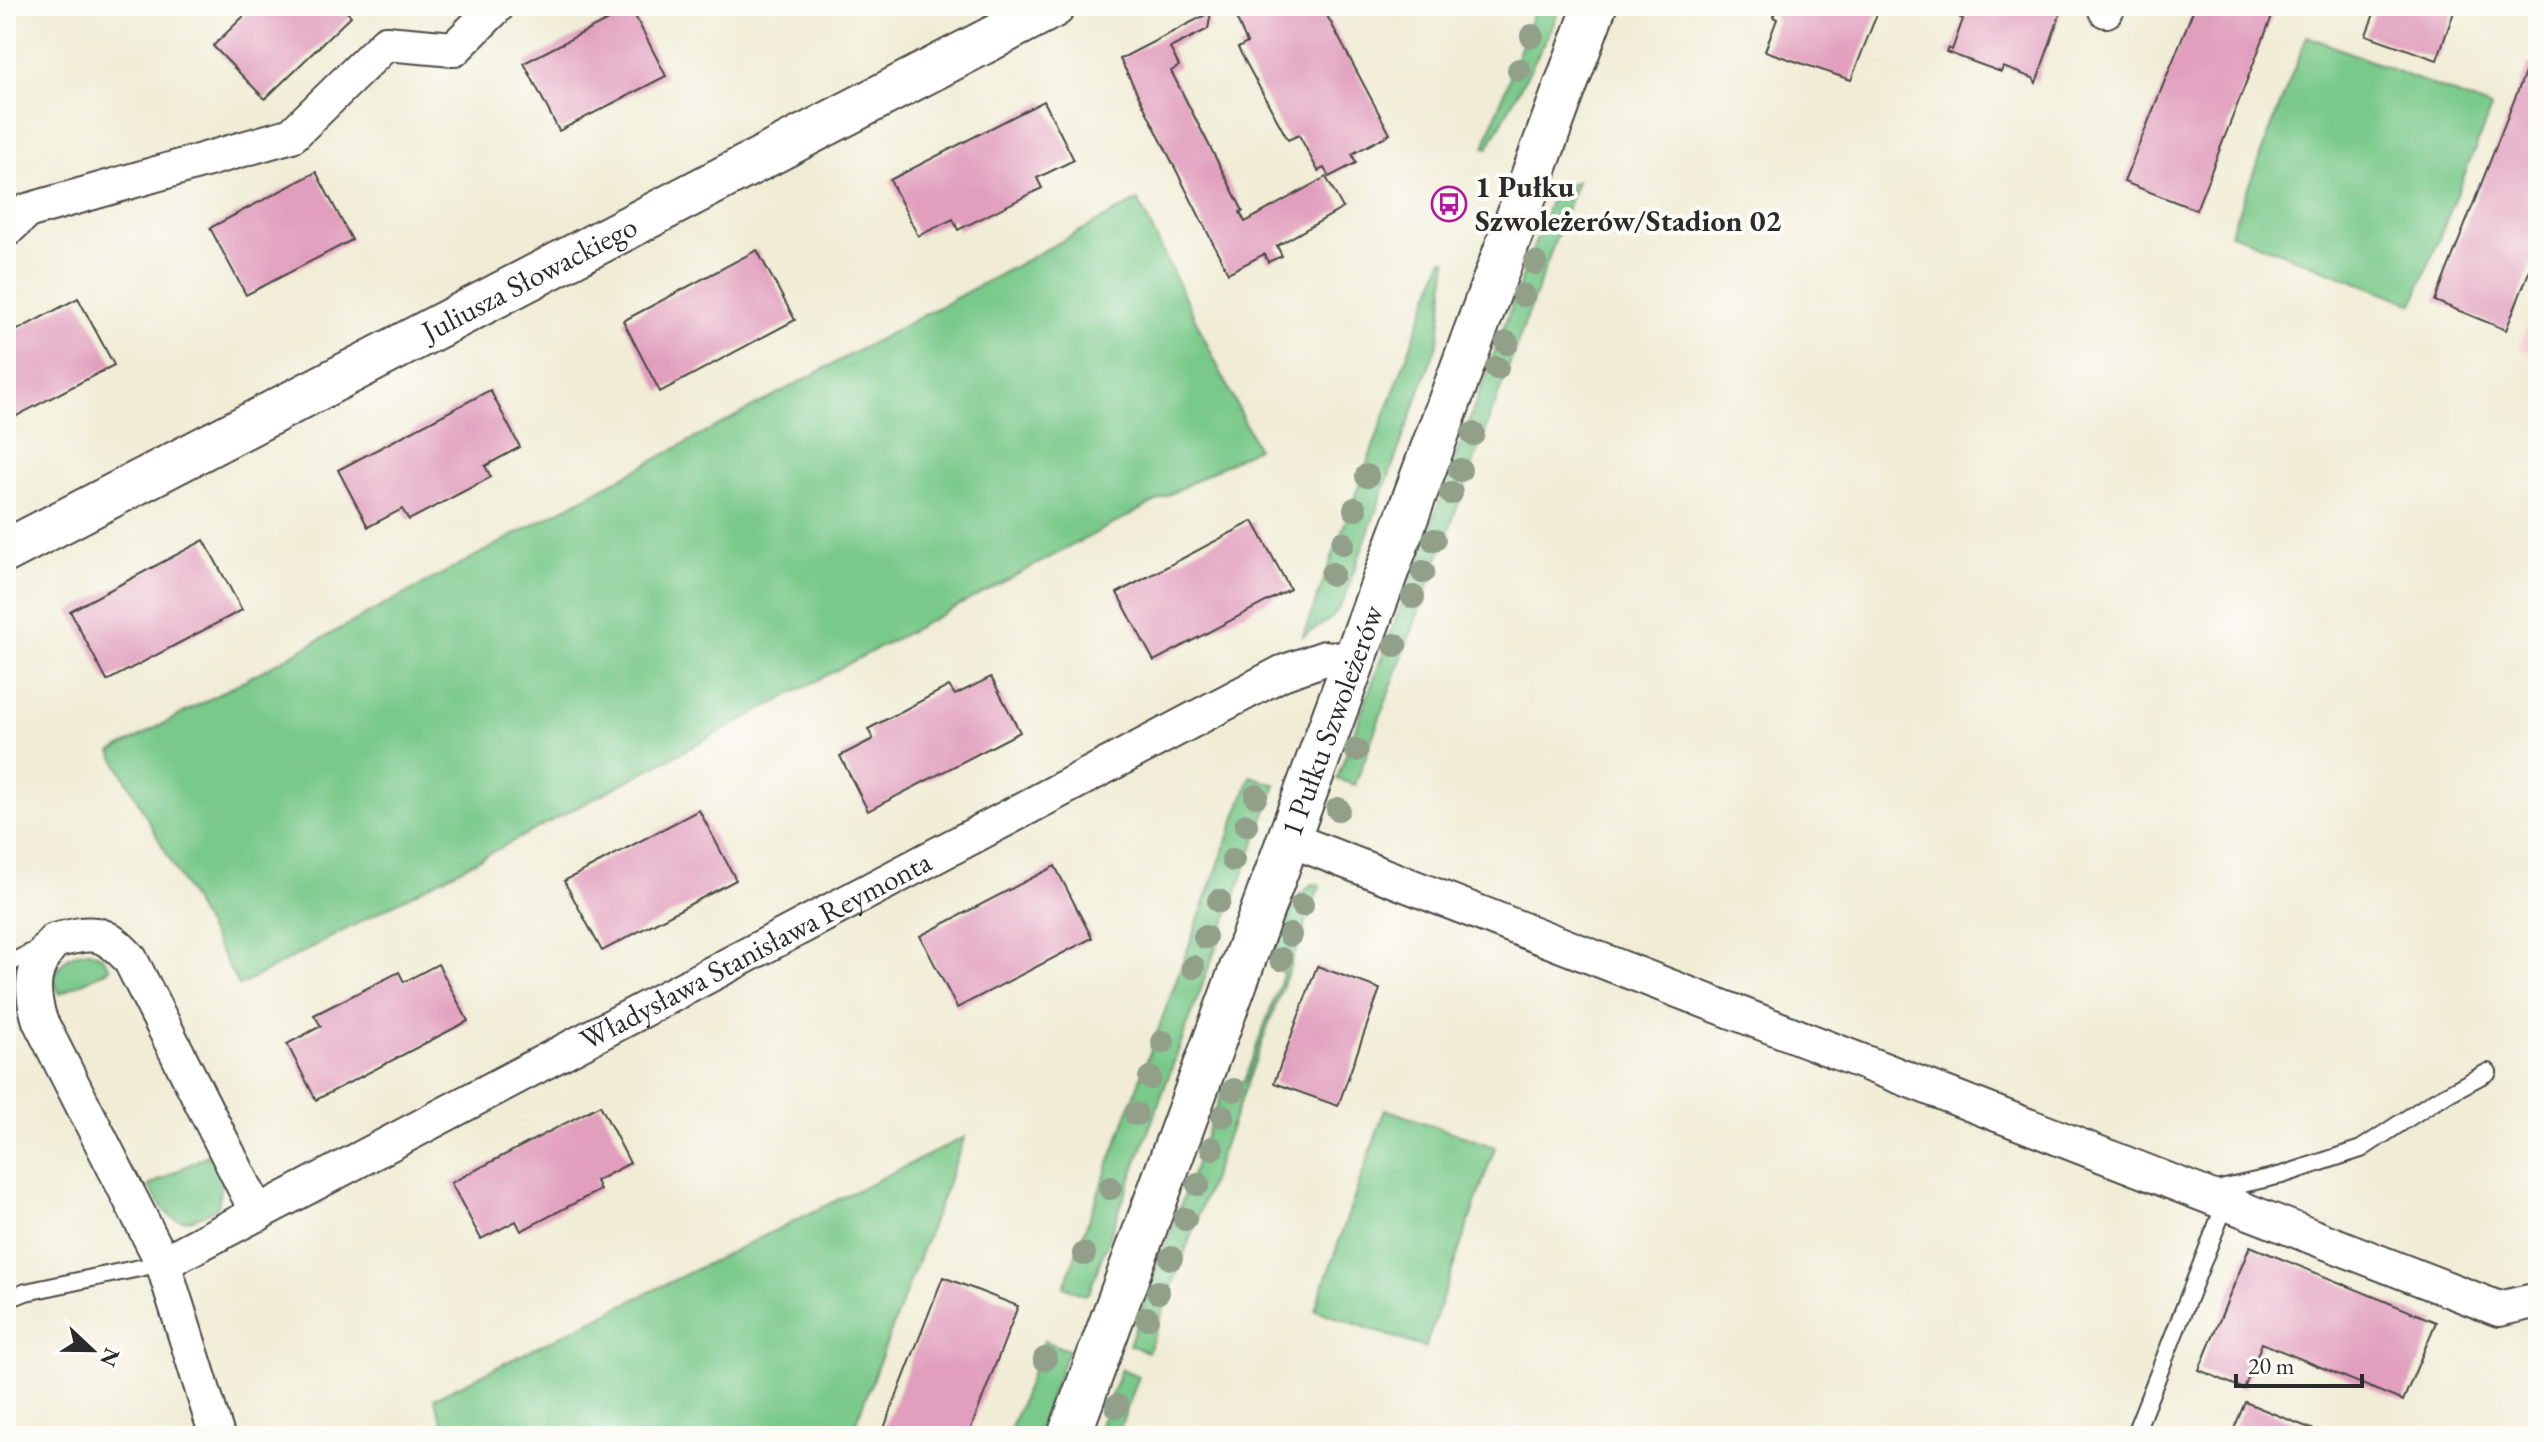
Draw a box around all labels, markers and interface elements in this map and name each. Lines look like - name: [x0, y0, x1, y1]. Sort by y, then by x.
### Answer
- place label: 1 Pułku Szwoleżerów/Stadion 02: [1475, 167, 1782, 240]
- bus stop icon: 1 Pułku Szwoleżerów/Stadion 02: [1430, 185, 1468, 223]
- street label: Juliusza Słowackiego: [412, 206, 644, 352]
- street label: 1 Pułku Szwoleżerów: [1271, 599, 1392, 842]
- street label: Władysława Stanisława Reymonta: [573, 841, 938, 1059]
- north arrow: [52, 1310, 132, 1390]
- scale bar: [2236, 1338, 2362, 1388]
- text: N: [93, 1344, 127, 1371]
- text: 20 m: [2248, 1350, 2295, 1381]

